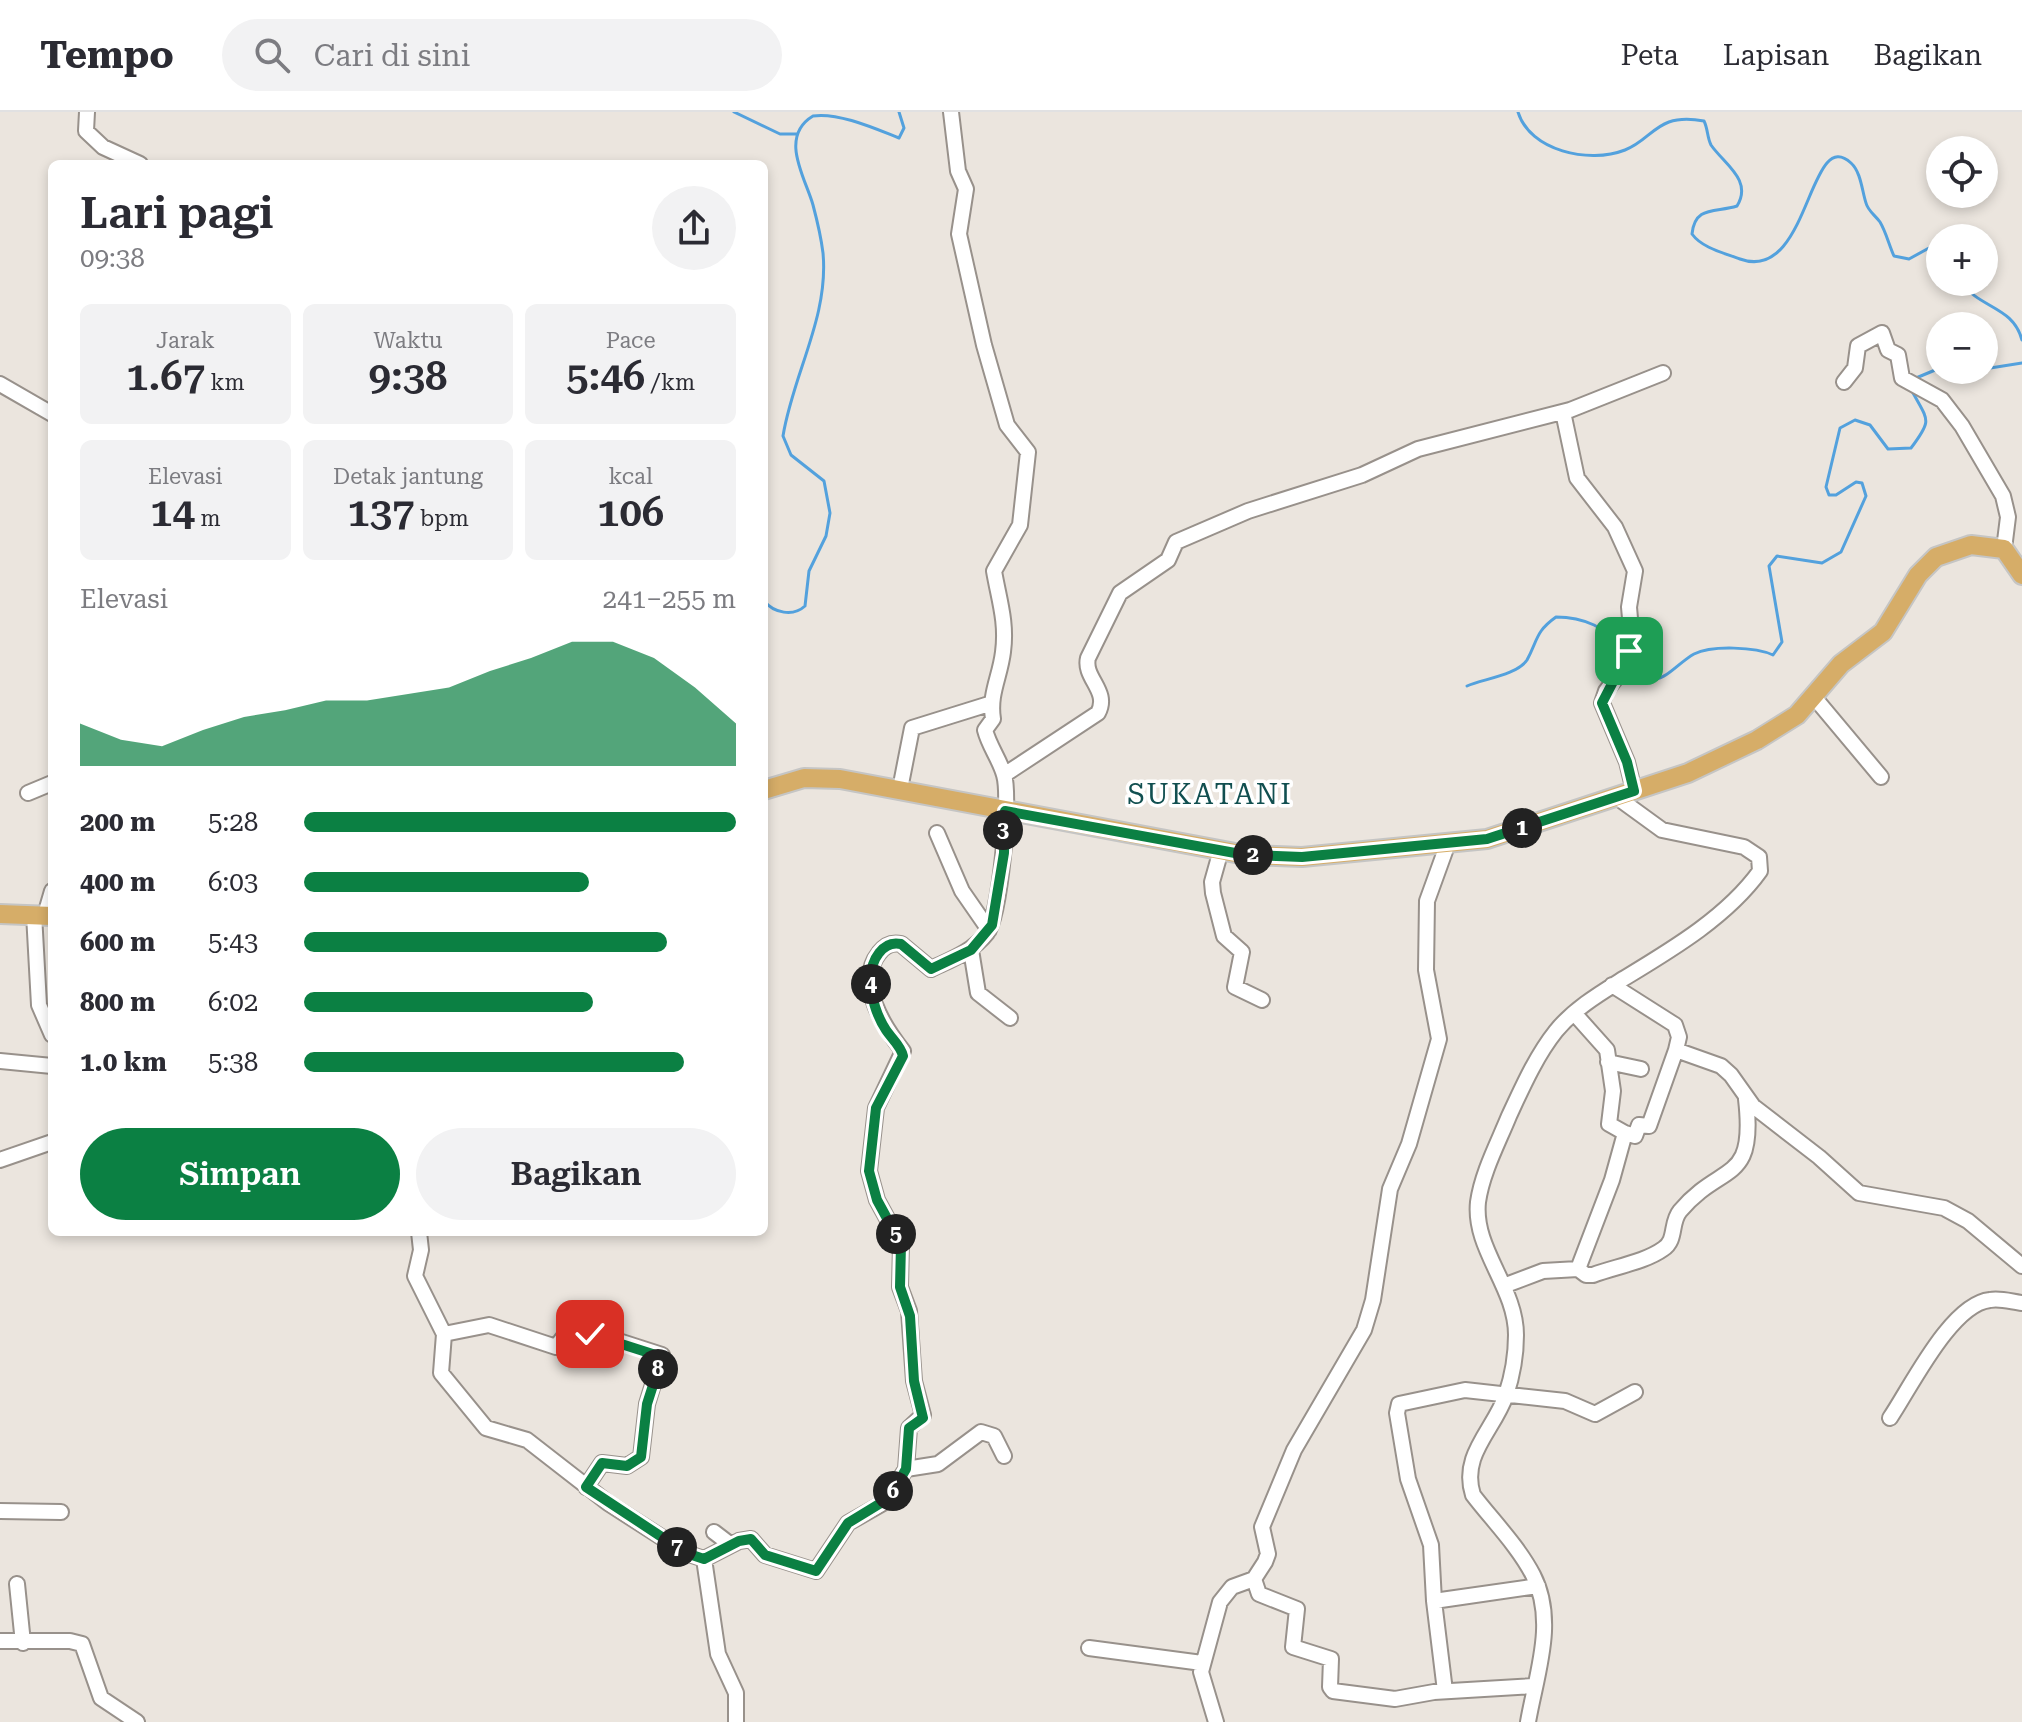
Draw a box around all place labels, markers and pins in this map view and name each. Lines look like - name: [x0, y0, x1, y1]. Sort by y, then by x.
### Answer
- pin: [1595, 617, 1663, 685]
- pin: 1: [1502, 808, 1542, 848]
- pin: 3: [983, 810, 1023, 850]
- pin: 2: [1233, 835, 1273, 875]
- pin: 4: [851, 964, 891, 1004]
- pin: 5: [876, 1214, 916, 1254]
- pin: [556, 1300, 624, 1368]
- pin: 8: [638, 1349, 678, 1389]
- pin: 6: [873, 1471, 913, 1511]
- pin: 7: [657, 1527, 697, 1567]

